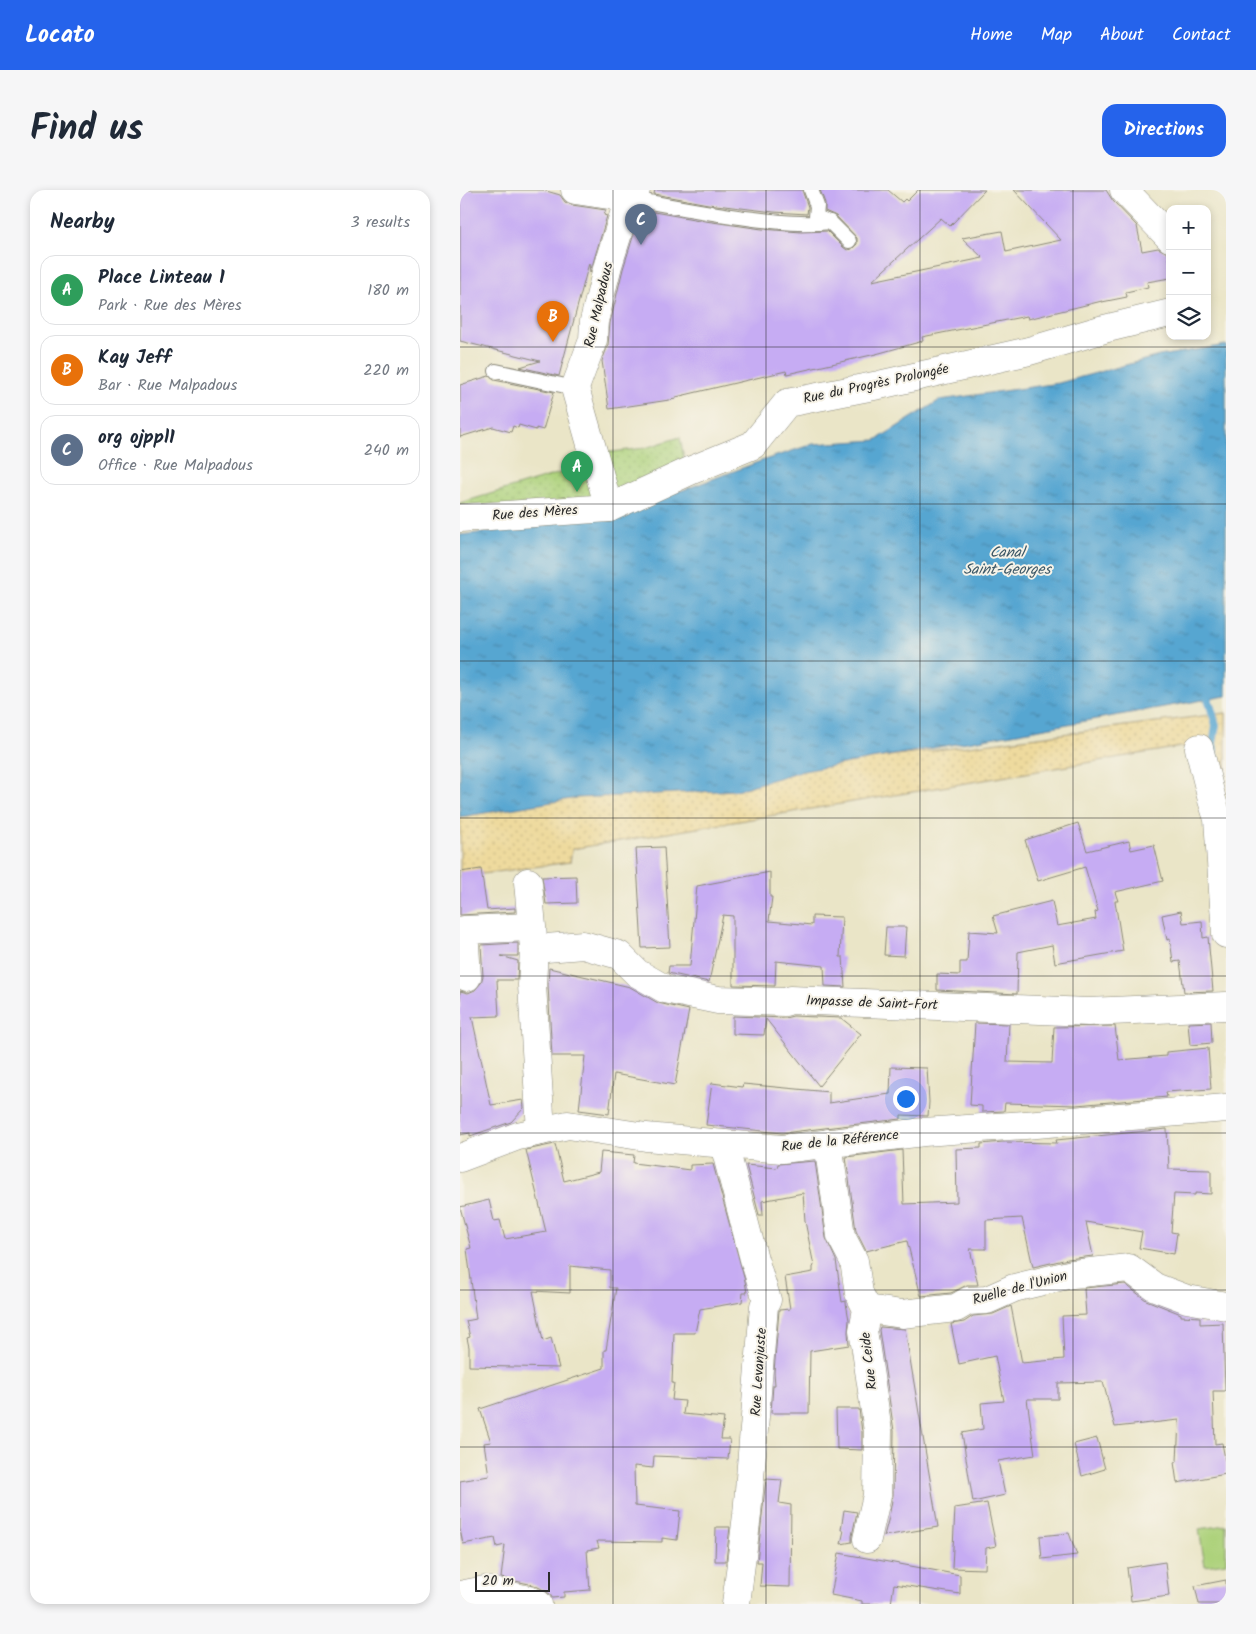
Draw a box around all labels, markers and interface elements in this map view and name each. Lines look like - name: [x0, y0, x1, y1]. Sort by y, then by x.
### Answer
- text: Locato: [25, 16, 95, 55]
- text: Home: [970, 21, 1013, 50]
- text: Map: [1041, 21, 1072, 50]
- text: About: [1100, 21, 1144, 50]
- text: Contact: [1172, 21, 1231, 50]
- text: Find us: [30, 102, 143, 158]
- button: Directions: [1102, 104, 1226, 157]
- pin: C: [625, 204, 657, 245]
- map controls: [1166, 205, 1211, 340]
- button: +: [1166, 205, 1211, 250]
- text: Nearby: [50, 206, 115, 239]
- text: 3 results: [351, 210, 410, 235]
- button: −: [1166, 250, 1211, 295]
- street label: Rue Malpadous: [578, 260, 620, 350]
- text: Place Linteau 1: [98, 263, 225, 293]
- text: A: [62, 278, 72, 303]
- text: 180 m: [367, 278, 409, 303]
- text: Park · Rue des Mères: [98, 293, 242, 318]
- button: layers: [1166, 295, 1211, 340]
- pin: B: [537, 301, 569, 342]
- text: Kay Jeff: [98, 343, 171, 373]
- text: B: [62, 358, 72, 383]
- text: 220 m: [363, 358, 409, 383]
- street label: Rue du Progrès Prolongée: [801, 358, 952, 410]
- text: Bar · Rue Malpadous: [98, 373, 237, 398]
- text: org ojppl1: [98, 423, 175, 453]
- text: C: [62, 438, 72, 463]
- text: 240 m: [364, 438, 409, 463]
- pin: A: [561, 451, 593, 492]
- text: Office · Rue Malpadous: [98, 453, 253, 478]
- street label: Rue des Mères: [491, 499, 579, 527]
- water label: Canal Saint-Georges: [963, 541, 1052, 582]
- street label: Impasse de Saint-Fort: [806, 990, 939, 1016]
- your location: [893, 1086, 919, 1112]
- street label: Rue de la Référence: [780, 1124, 901, 1158]
- street label: Ruelle de l'Union: [970, 1265, 1070, 1311]
- street label: Rue Levanjuste: [745, 1326, 773, 1417]
- street label: Rue Ceide: [854, 1330, 883, 1391]
- scale bar: [475, 1569, 550, 1592]
- text: 20 m: [482, 1570, 514, 1592]

